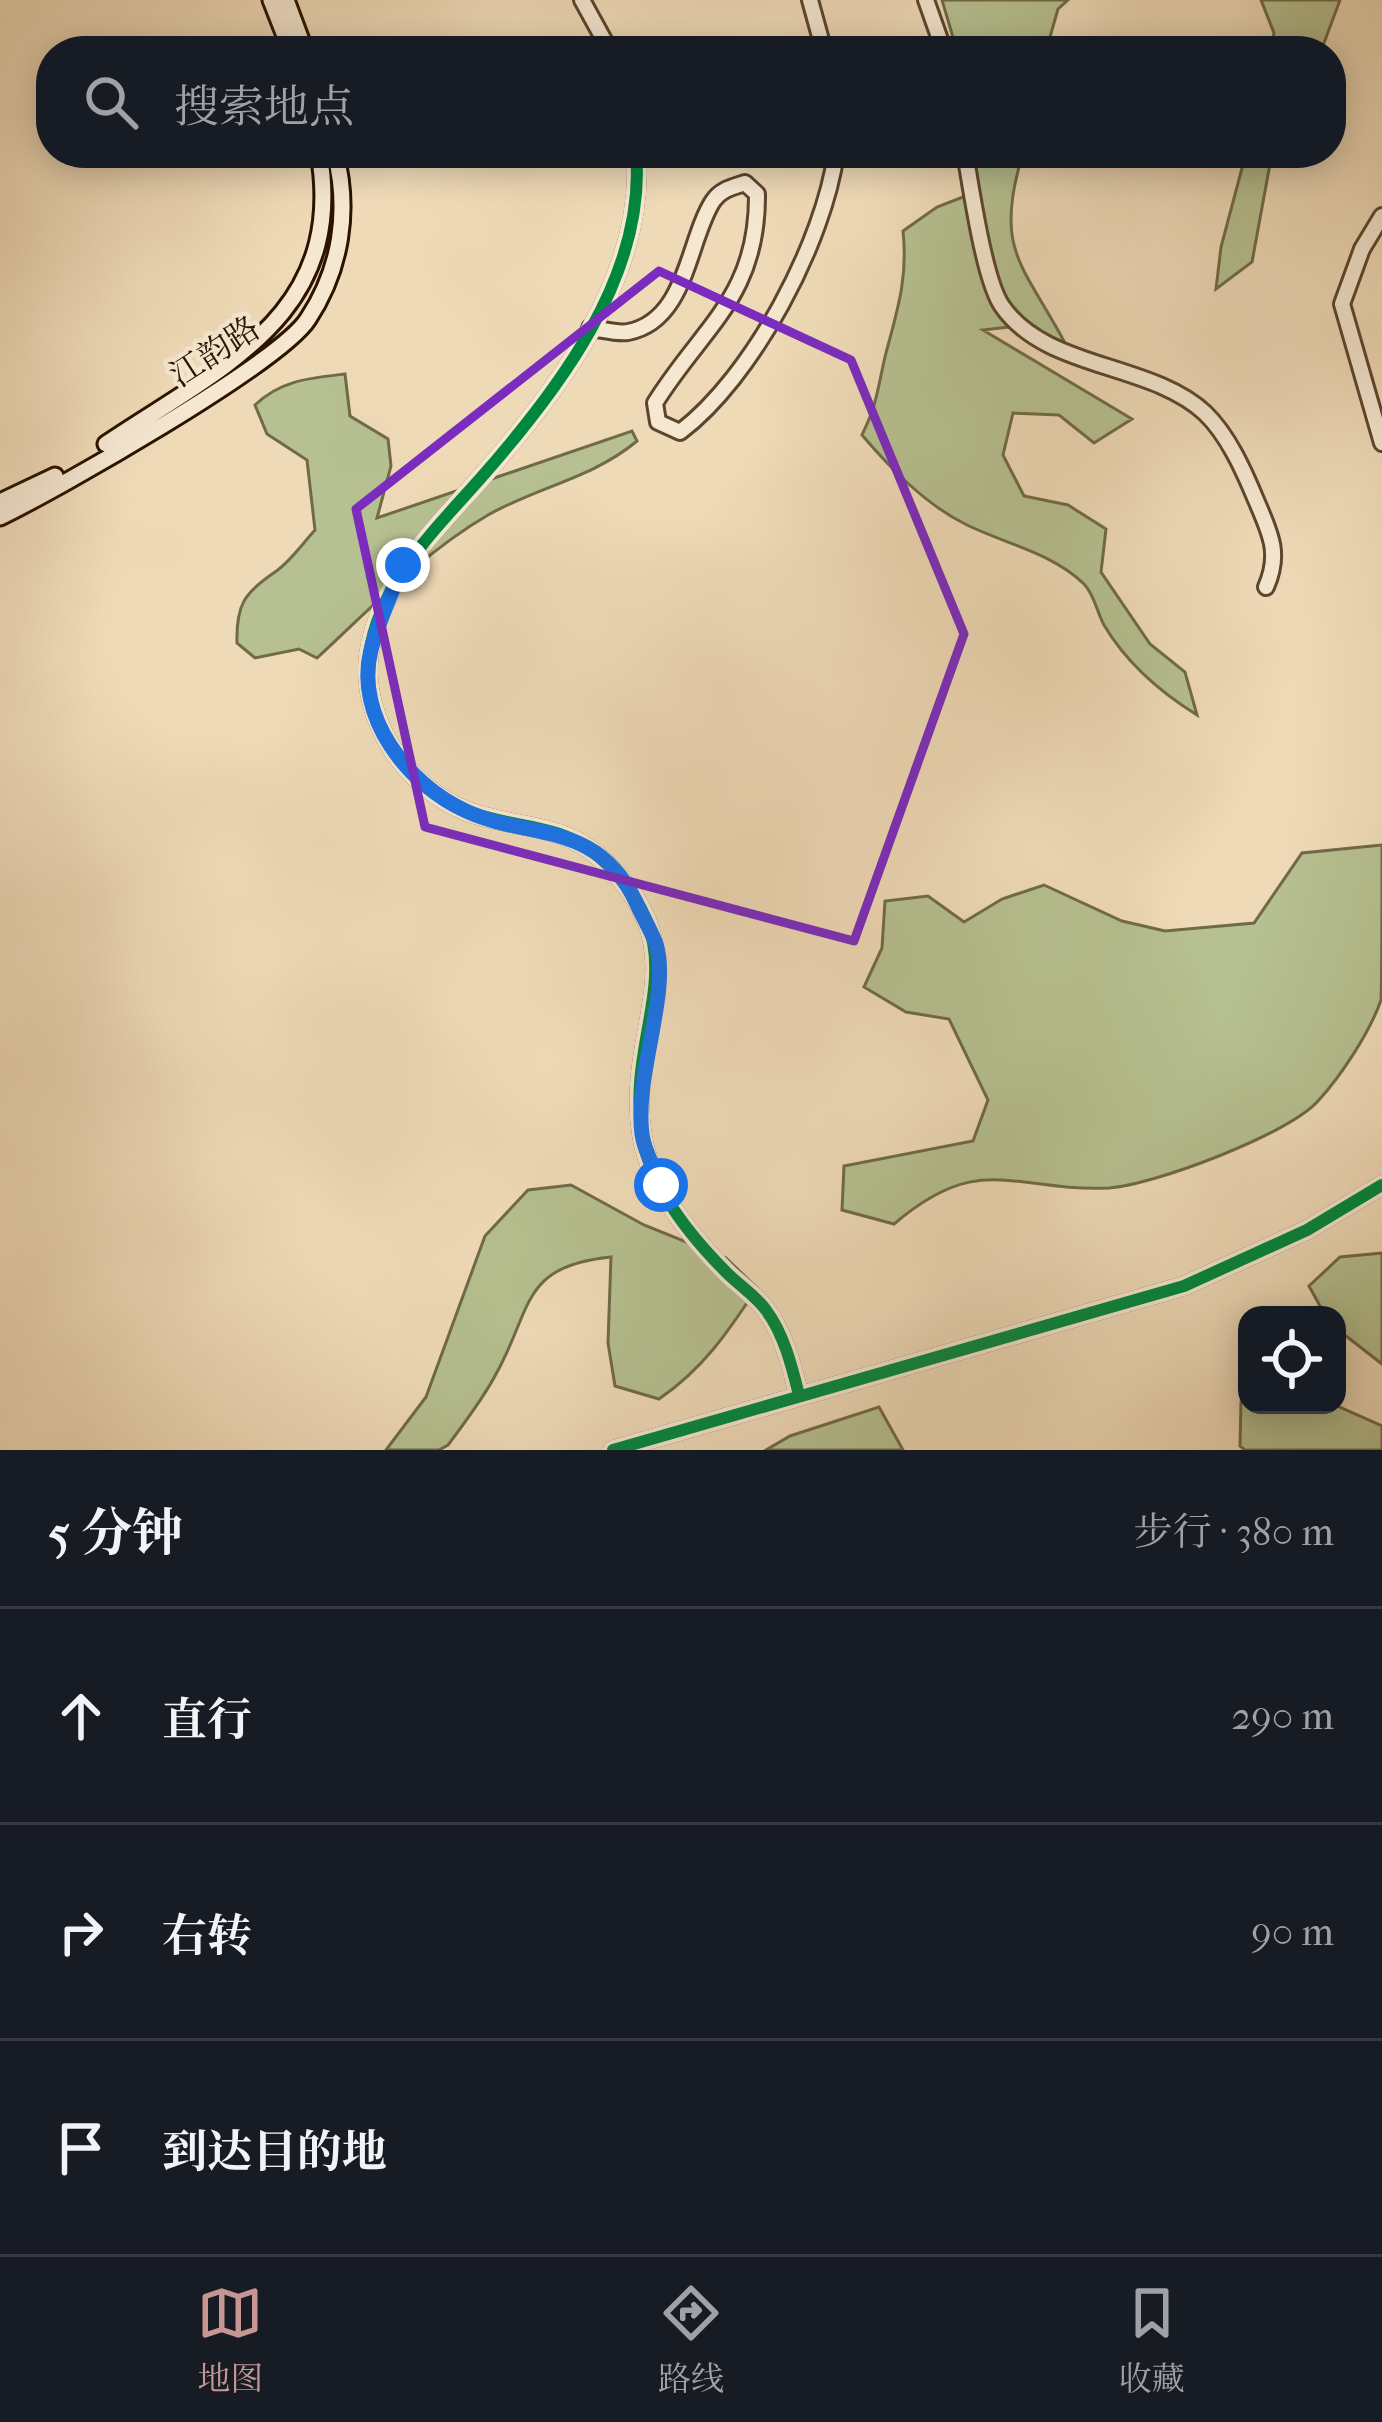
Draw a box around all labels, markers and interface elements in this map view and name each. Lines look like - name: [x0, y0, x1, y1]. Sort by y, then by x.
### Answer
- search box: [36, 36, 1346, 168]
- icon: search: [78, 69, 144, 135]
- text: 搜索地点: [174, 81, 354, 134]
- street label: 江韵路: [163, 309, 267, 395]
- route end: [376, 538, 430, 592]
- route start: [634, 1158, 688, 1212]
- map controls: [1238, 1306, 1346, 1414]
- button: locate: [1238, 1306, 1346, 1414]
- text: 5 分钟: [48, 1503, 183, 1563]
- text: 步行 · 380 m: [1133, 1509, 1334, 1555]
- icon: ahead: [48, 1683, 114, 1749]
- text: 290 m: [1231, 1693, 1334, 1739]
- text: 直行: [162, 1694, 252, 1747]
- icon: right: [48, 1899, 114, 1965]
- text: 90 m: [1251, 1909, 1334, 1955]
- text: 右转: [162, 1910, 252, 1963]
- icon: arrive: [48, 2115, 114, 2181]
- text: 到达目的地: [162, 2126, 387, 2179]
- tab: 地图: [197, 2280, 263, 2399]
- tab: 路线: [658, 2280, 724, 2399]
- tab: 收藏: [1119, 2280, 1185, 2399]

